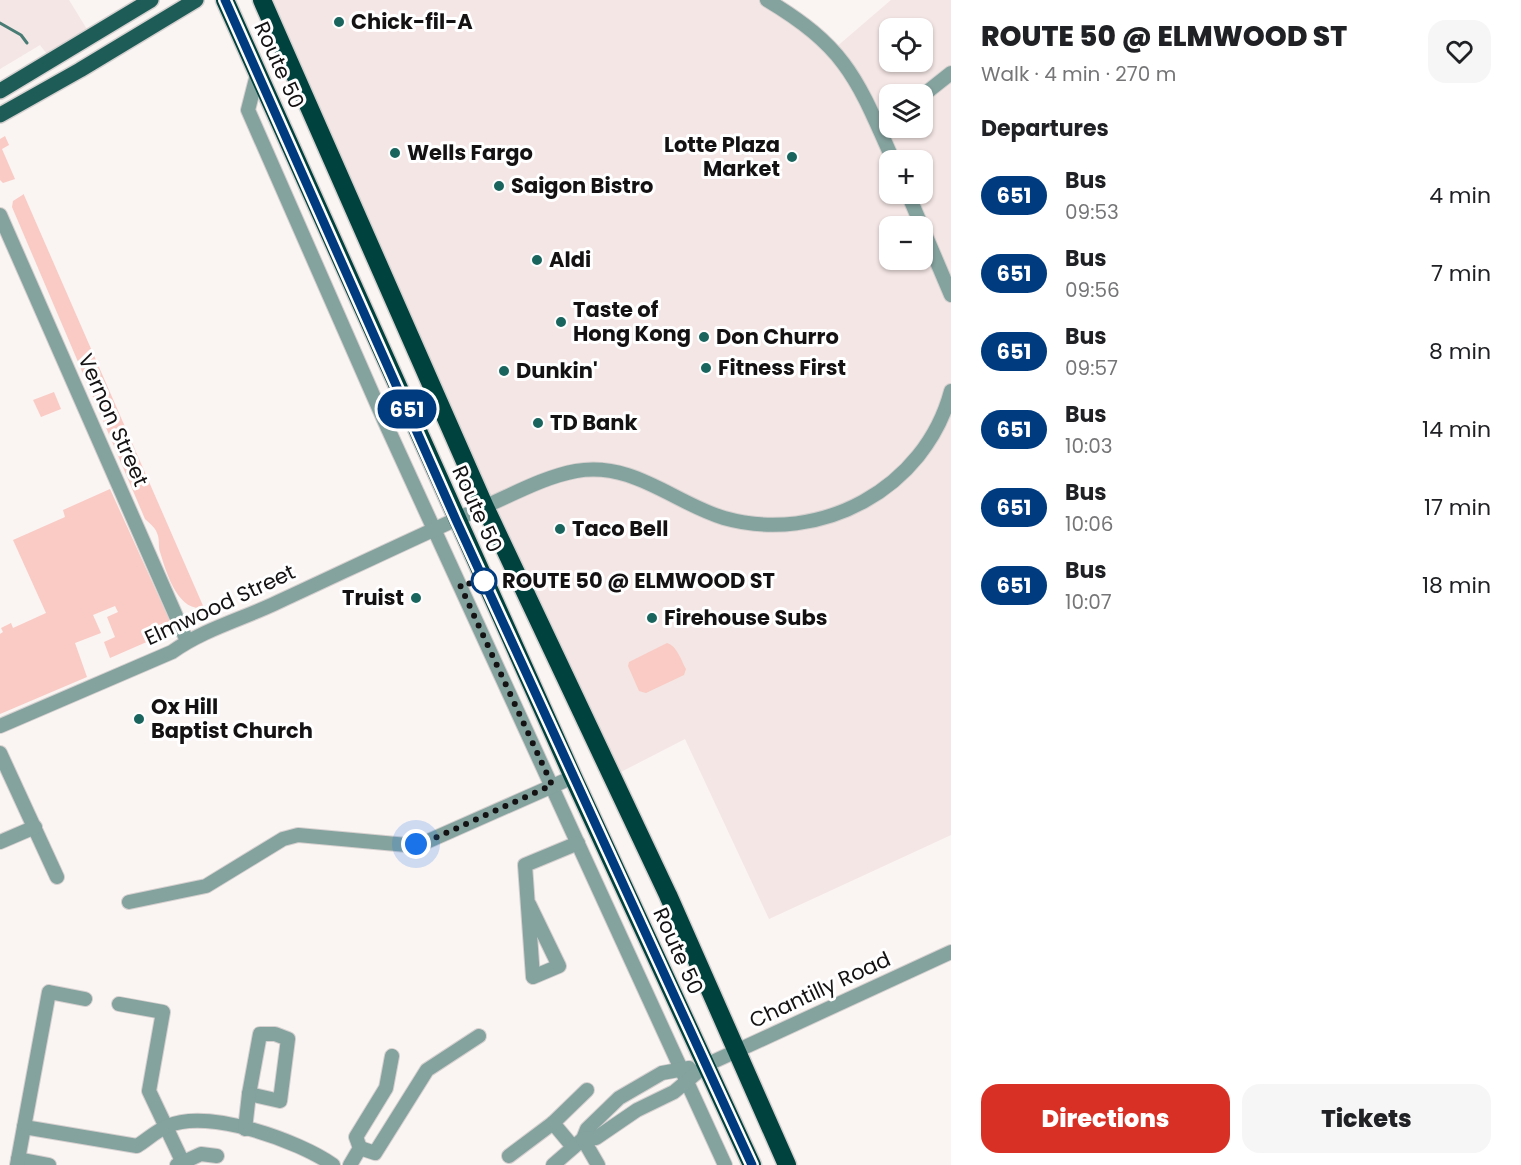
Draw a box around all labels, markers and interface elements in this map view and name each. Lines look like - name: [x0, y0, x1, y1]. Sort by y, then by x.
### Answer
- place label: Chick-fil-A: [351, 7, 473, 36]
- marker: Chick-fil-A: [332, 15, 346, 29]
- street label: Route 50: [247, 17, 311, 113]
- text: ROUTE 50 @ ELMWOOD ST: [981, 17, 1347, 56]
- map controls: [879, 18, 933, 270]
- button: locate: [879, 18, 933, 72]
- button: heart: [1428, 20, 1491, 83]
- text: Walk · 4 min · 270 m: [981, 60, 1176, 88]
- button: layers: [879, 84, 933, 138]
- text: Departures: [981, 113, 1109, 144]
- place label: Lotte Plaza Market: [664, 130, 780, 183]
- place label: Wells Fargo: [407, 138, 533, 167]
- marker: Wells Fargo: [388, 146, 402, 160]
- marker: Lotte Plaza Market: [785, 150, 799, 164]
- button: +: [879, 150, 933, 204]
- text: Bus: [1065, 165, 1107, 196]
- place label: Saigon Bistro: [511, 171, 653, 200]
- marker: Saigon Bistro: [492, 179, 506, 193]
- text: 4 min: [1429, 180, 1491, 211]
- text: 651: [997, 181, 1031, 210]
- text: 09:53: [1065, 198, 1119, 226]
- button: −: [879, 216, 933, 270]
- text: Bus: [1065, 243, 1107, 274]
- place label: Aldi: [549, 245, 591, 274]
- marker: Aldi: [530, 253, 544, 267]
- text: 7 min: [1431, 258, 1491, 289]
- text: 651: [997, 259, 1031, 288]
- text: 09:56: [1065, 276, 1120, 304]
- place label: Taste of Hong Kong: [573, 295, 691, 348]
- marker: Taste of Hong Kong: [554, 315, 568, 329]
- text: Bus: [1065, 321, 1107, 352]
- place label: Don Churro: [716, 322, 839, 351]
- marker: Don Churro: [697, 330, 711, 344]
- text: 8 min: [1429, 336, 1491, 367]
- text: 651: [997, 337, 1031, 366]
- street label: Vernon Street: [71, 349, 156, 491]
- place label: Fitness First: [718, 353, 846, 382]
- text: 09:57: [1065, 354, 1118, 382]
- place label: Dunkin': [516, 356, 598, 385]
- marker: Fitness First: [699, 361, 713, 375]
- marker: Dunkin': [497, 364, 511, 378]
- line badge: 651: [372, 390, 442, 428]
- text: 651: [390, 395, 424, 424]
- text: Bus: [1065, 399, 1107, 430]
- place label: TD Bank: [550, 408, 637, 437]
- text: 14 min: [1422, 414, 1491, 445]
- text: 651: [997, 415, 1031, 444]
- marker: TD Bank: [531, 416, 545, 430]
- text: 10:03: [1065, 432, 1113, 460]
- street label: Route 50: [445, 461, 509, 557]
- text: Bus: [1065, 477, 1107, 508]
- text: 17 min: [1424, 492, 1491, 523]
- text: 651: [997, 493, 1031, 522]
- text: 10:06: [1065, 510, 1113, 538]
- place label: Taco Bell: [572, 514, 668, 543]
- marker: Taco Bell: [553, 522, 567, 536]
- text: Bus: [1065, 555, 1107, 586]
- street label: Elmwood Street: [140, 557, 300, 652]
- place label: ROUTE 50 @ ELMWOOD ST: [502, 566, 775, 595]
- marker: ROUTE 50 @ ELMWOOD ST: [471, 568, 497, 594]
- text: 18 min: [1422, 570, 1491, 601]
- text: 651: [997, 571, 1031, 600]
- place label: Truist: [342, 583, 404, 612]
- text: 10:07: [1065, 588, 1112, 616]
- marker: Truist: [409, 591, 423, 605]
- place label: Firehouse Subs: [664, 603, 827, 632]
- marker: Firehouse Subs: [645, 611, 659, 625]
- place label: Ox Hill Baptist Church: [151, 692, 313, 745]
- marker: Ox Hill Baptist Church: [132, 712, 146, 726]
- your location: [401, 829, 431, 859]
- street label: Route 50: [646, 903, 710, 999]
- street label: Chantilly Road: [745, 944, 895, 1035]
- button: Directions: [981, 1084, 1230, 1153]
- button: Tickets: [1242, 1084, 1491, 1153]

